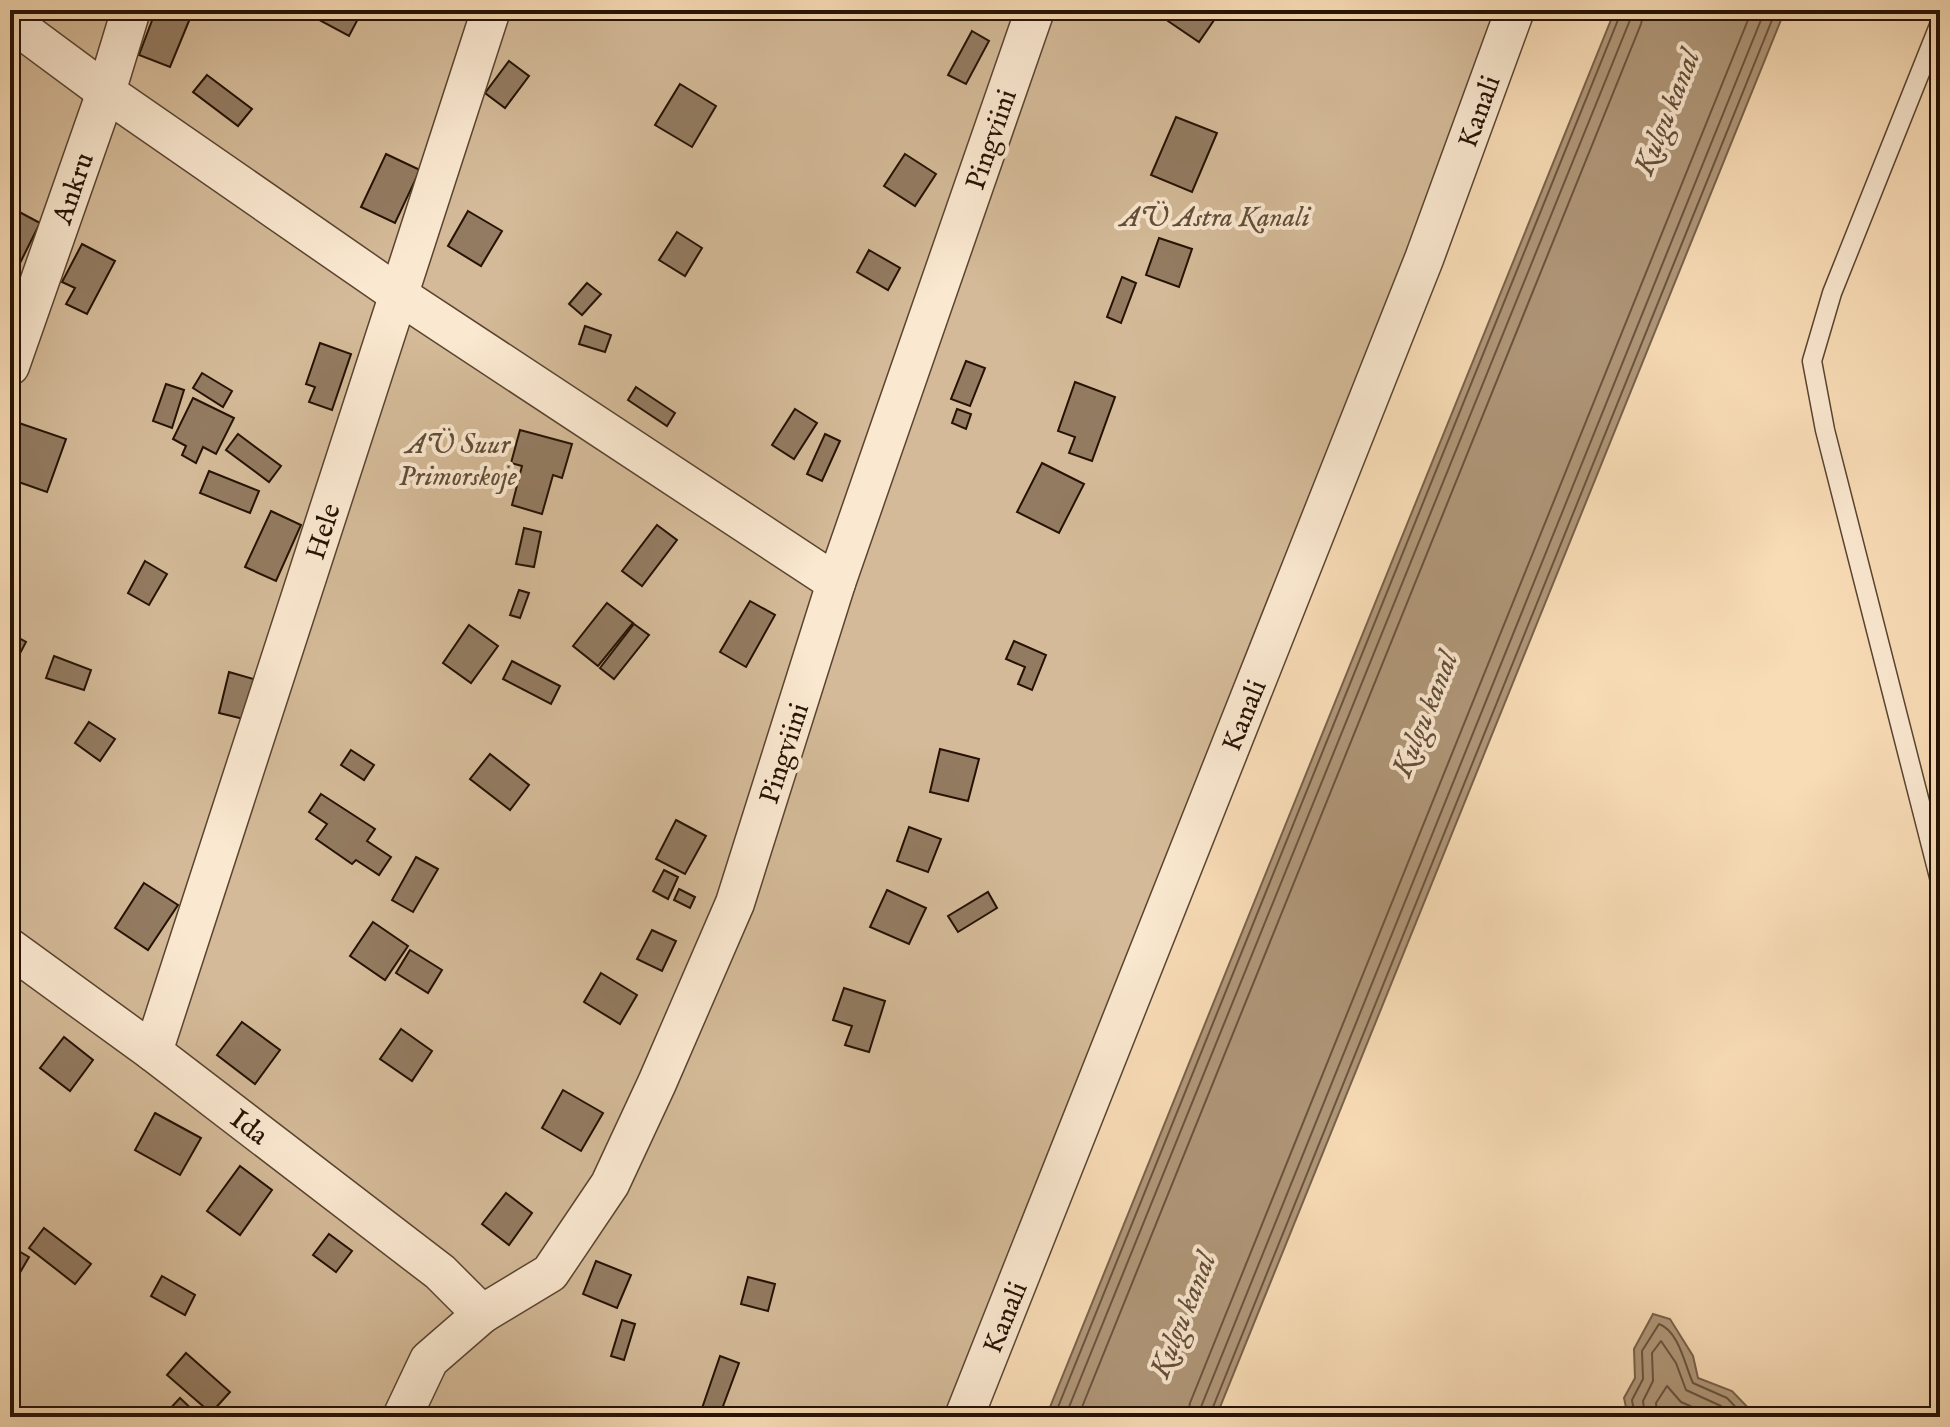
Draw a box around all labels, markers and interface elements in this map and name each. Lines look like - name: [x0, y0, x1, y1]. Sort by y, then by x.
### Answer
- water label: Kulgu kanal: [1625, 42, 1711, 182]
- street label: Kanali: [1451, 71, 1510, 153]
- street label: Pingviini: [959, 85, 1026, 195]
- street label: Ankru: [46, 148, 103, 230]
- park label: AÜ Astra Kanali: [1117, 201, 1312, 236]
- park label: AÜ Suur Primorskoje: [399, 428, 518, 495]
- street label: Hele: [299, 499, 350, 564]
- water label: Kulgu kanal: [1383, 644, 1469, 784]
- street label: Kanali: [1215, 675, 1276, 757]
- street label: Pingviini: [753, 699, 818, 809]
- street label: Ida: [222, 1102, 275, 1154]
- water label: Kulgu kanal: [1141, 1245, 1227, 1385]
- street label: Kanali: [976, 1277, 1037, 1359]

